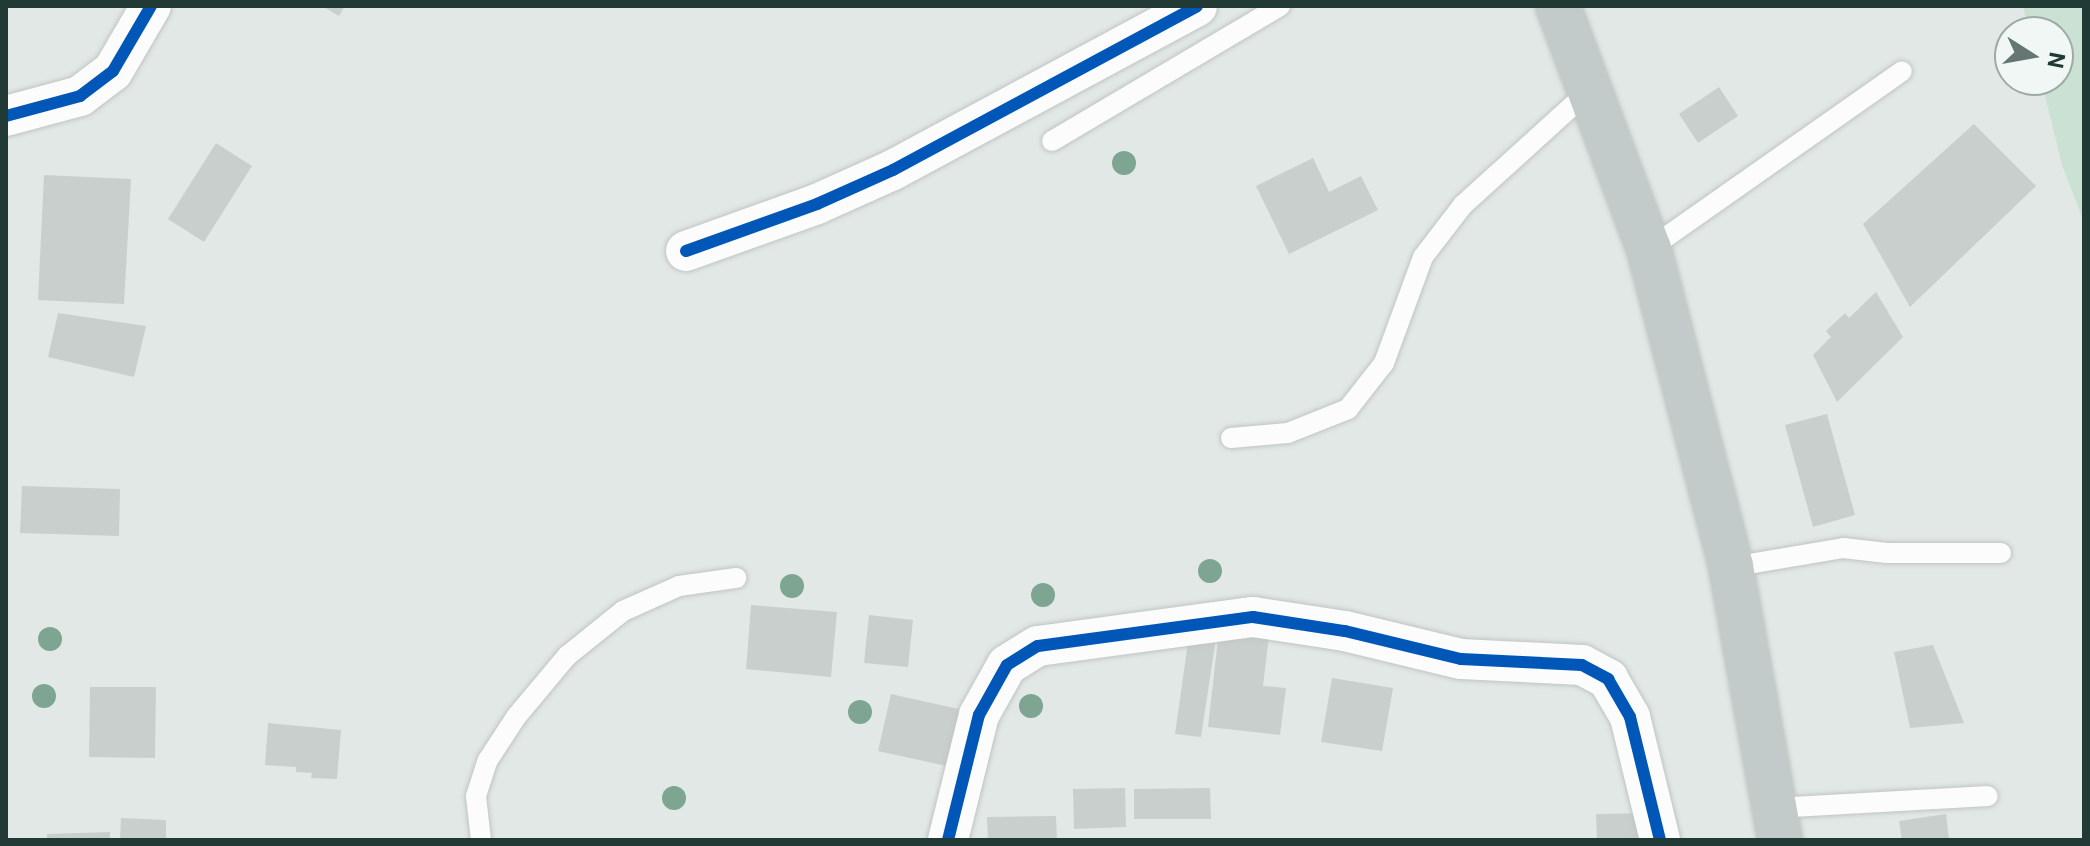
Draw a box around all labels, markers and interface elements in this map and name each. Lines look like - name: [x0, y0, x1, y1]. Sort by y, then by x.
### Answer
- north arrow: [1994, 16, 2074, 96]
- text: N: [2042, 50, 2070, 70]

